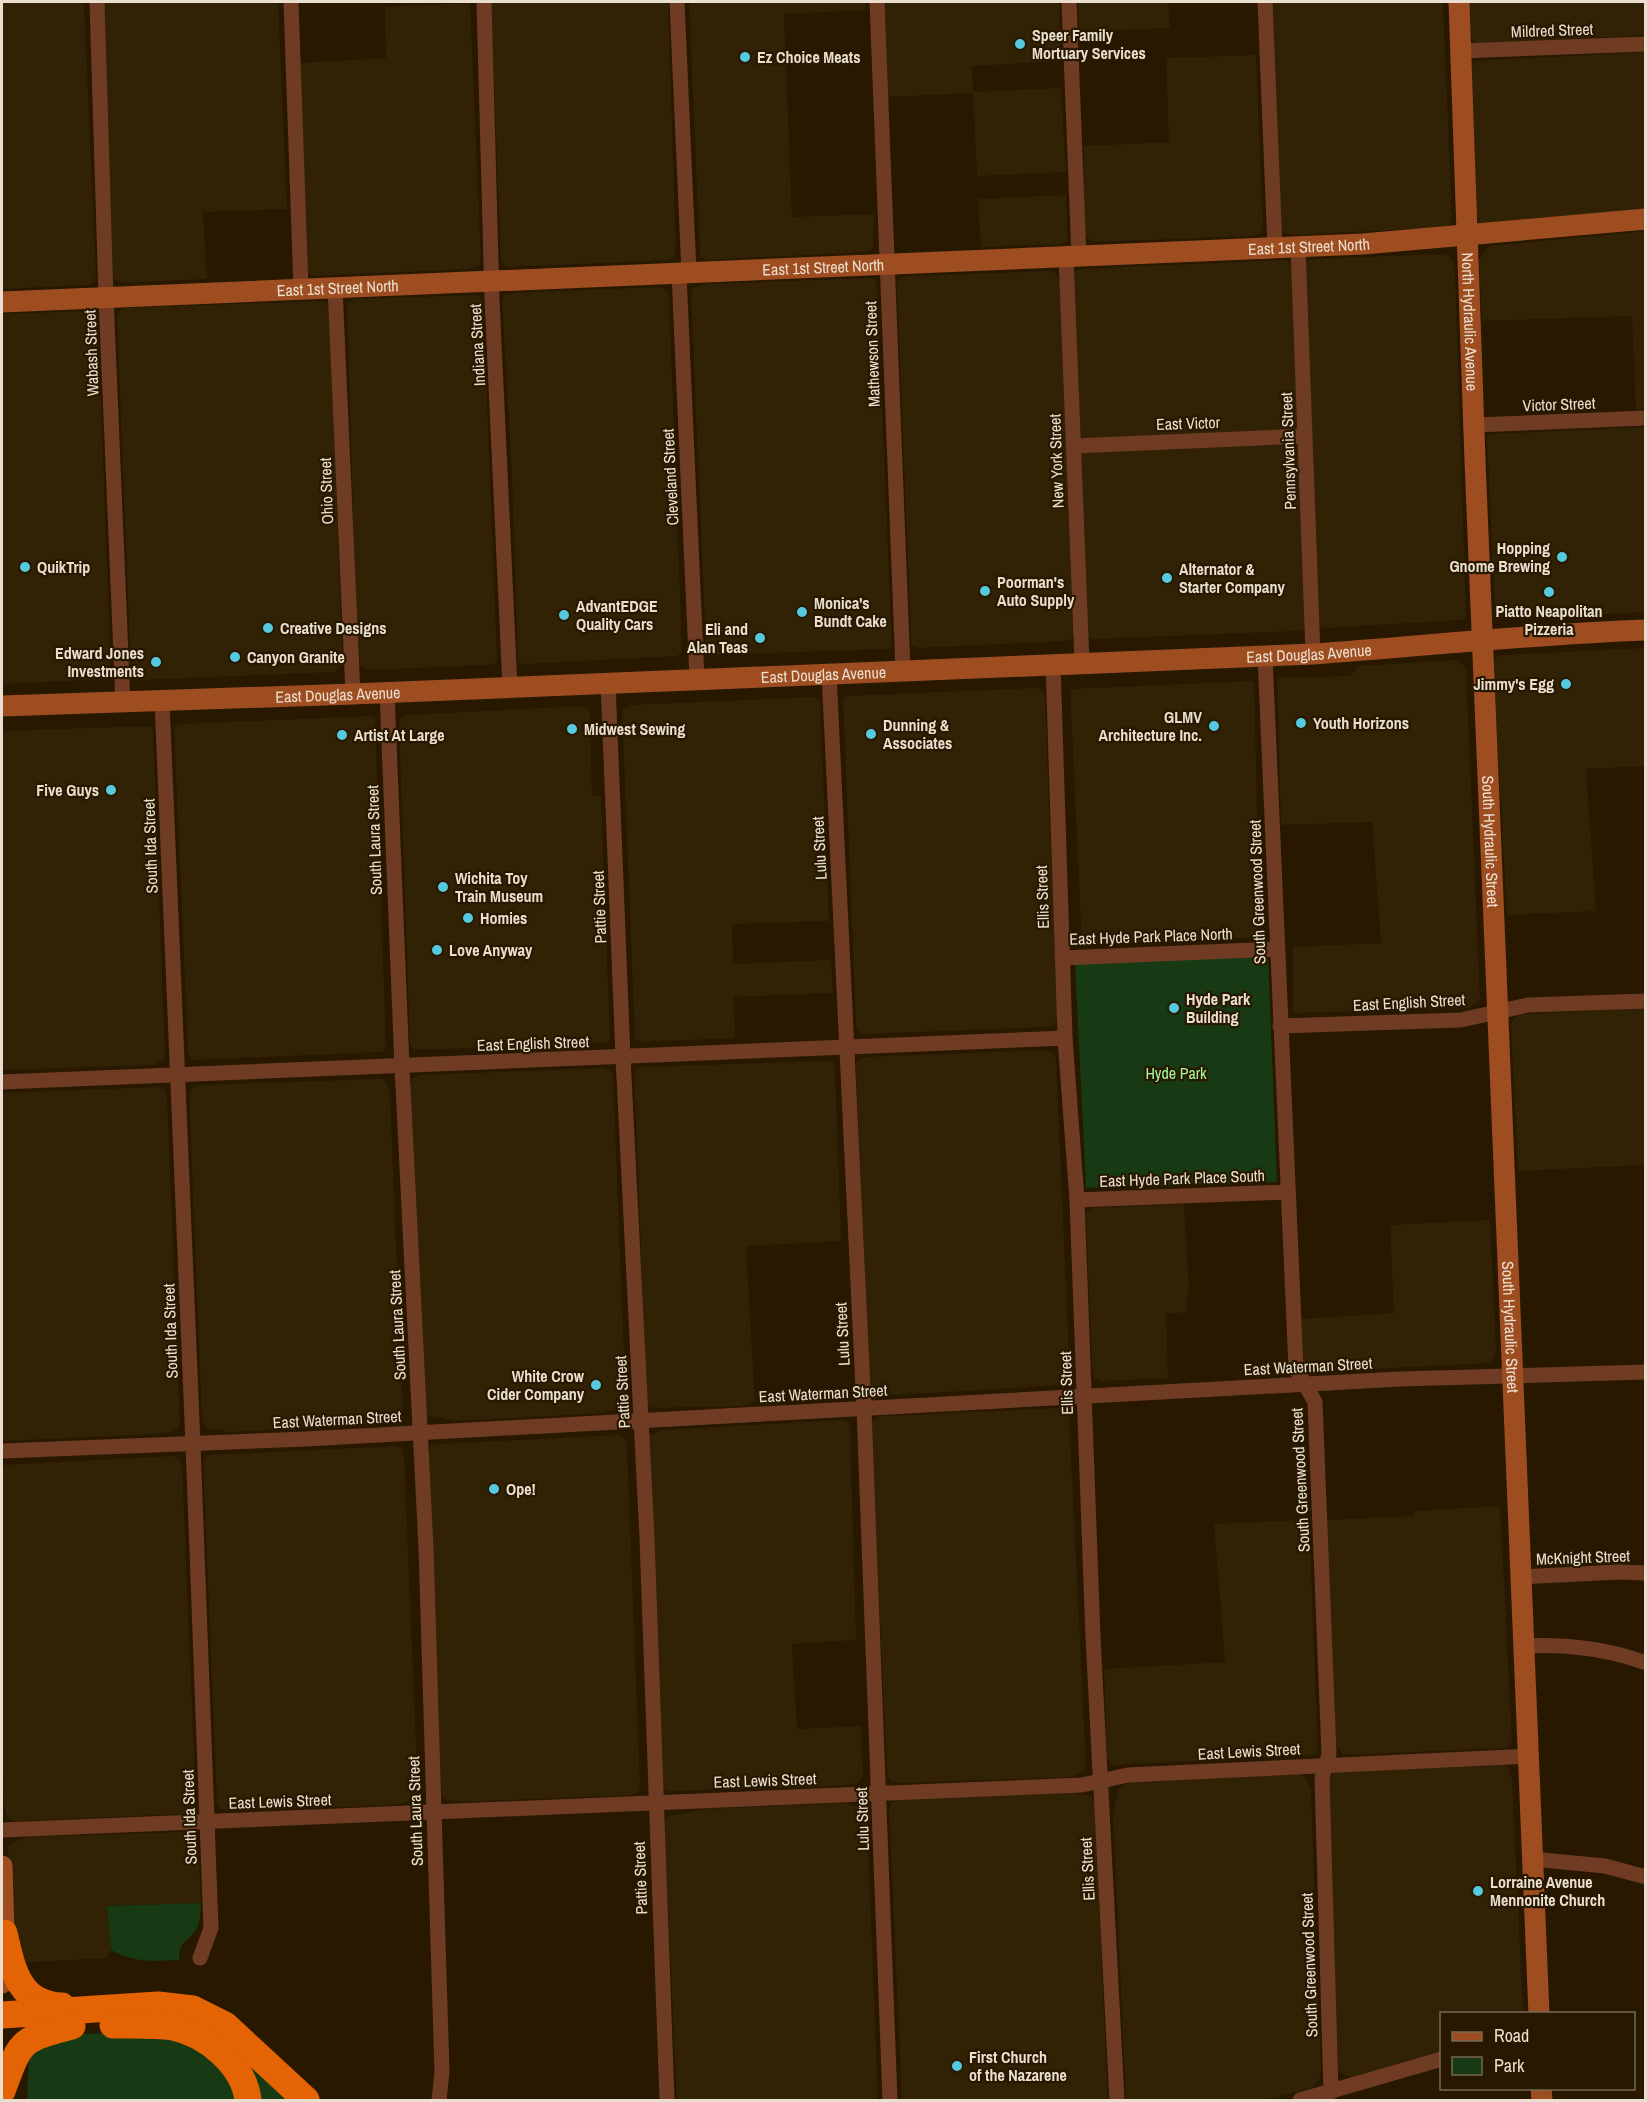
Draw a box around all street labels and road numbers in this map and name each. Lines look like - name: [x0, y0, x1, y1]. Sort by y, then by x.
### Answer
- street label: Mildred Street: [1510, 18, 1594, 42]
- street label: East 1st Street North: [1247, 232, 1371, 260]
- street label: North Hydraulic Avenue: [1457, 252, 1484, 391]
- street label: East 1st Street North: [762, 253, 885, 281]
- street label: East 1st Street North: [276, 274, 399, 301]
- street label: Mathewson Street: [859, 300, 885, 407]
- street label: Indiana Street: [464, 303, 490, 387]
- street label: Wabash Street: [78, 309, 103, 397]
- street label: Pennsylvania Street: [1275, 392, 1301, 510]
- street label: Victor Street: [1522, 392, 1596, 416]
- street label: East Victor: [1156, 411, 1221, 435]
- street label: New York Street: [1043, 413, 1069, 508]
- street label: Cleveland Street: [656, 428, 684, 526]
- street label: Ohio Street: [314, 457, 338, 525]
- street label: East Douglas Avenue: [1246, 639, 1372, 668]
- street label: East Douglas Avenue: [760, 661, 886, 688]
- street label: East Douglas Avenue: [275, 681, 401, 708]
- street label: South Hydraulic Street: [1477, 775, 1504, 908]
- street label: South Laura Street: [361, 784, 387, 895]
- street label: South Ida Street: [137, 798, 163, 894]
- street label: Lulu Street: [806, 815, 832, 880]
- street label: South Greenwood Street: [1243, 819, 1271, 965]
- street label: Ellis Street: [1030, 865, 1054, 929]
- street label: Pattie Street: [587, 870, 611, 944]
- street label: East Hyde Park Place North: [1069, 922, 1233, 950]
- street label: East English Street: [1352, 988, 1466, 1016]
- street label: East English Street: [476, 1030, 590, 1056]
- street label: East Hyde Park Place South: [1099, 1164, 1265, 1192]
- street label: South Hydraulic Street: [1497, 1261, 1524, 1394]
- street label: South Laura Street: [383, 1269, 411, 1381]
- street label: South Ida Street: [157, 1283, 183, 1379]
- street label: Lulu Street: [829, 1301, 855, 1366]
- street label: Ellis Street: [1054, 1351, 1078, 1415]
- street label: East Waterman Street: [1243, 1352, 1373, 1380]
- street label: Pattie Street: [609, 1355, 635, 1429]
- street label: East Waterman Street: [758, 1379, 888, 1407]
- street label: East Waterman Street: [272, 1405, 402, 1433]
- street label: South Greenwood Street: [1285, 1407, 1315, 1553]
- street label: McKnight Street: [1536, 1544, 1631, 1570]
- street label: East Lewis Street: [1197, 1737, 1301, 1765]
- street label: South Laura Street: [402, 1755, 428, 1866]
- street label: East Lewis Street: [713, 1767, 817, 1793]
- street label: South Ida Street: [176, 1769, 202, 1865]
- street label: Lulu Street: [850, 1787, 874, 1851]
- street label: East Lewis Street: [228, 1788, 332, 1814]
- street label: Ellis Street: [1074, 1836, 1100, 1901]
- street label: Pattie Street: [628, 1841, 652, 1915]
- street label: South Greenwood Street: [1295, 1892, 1323, 2038]

